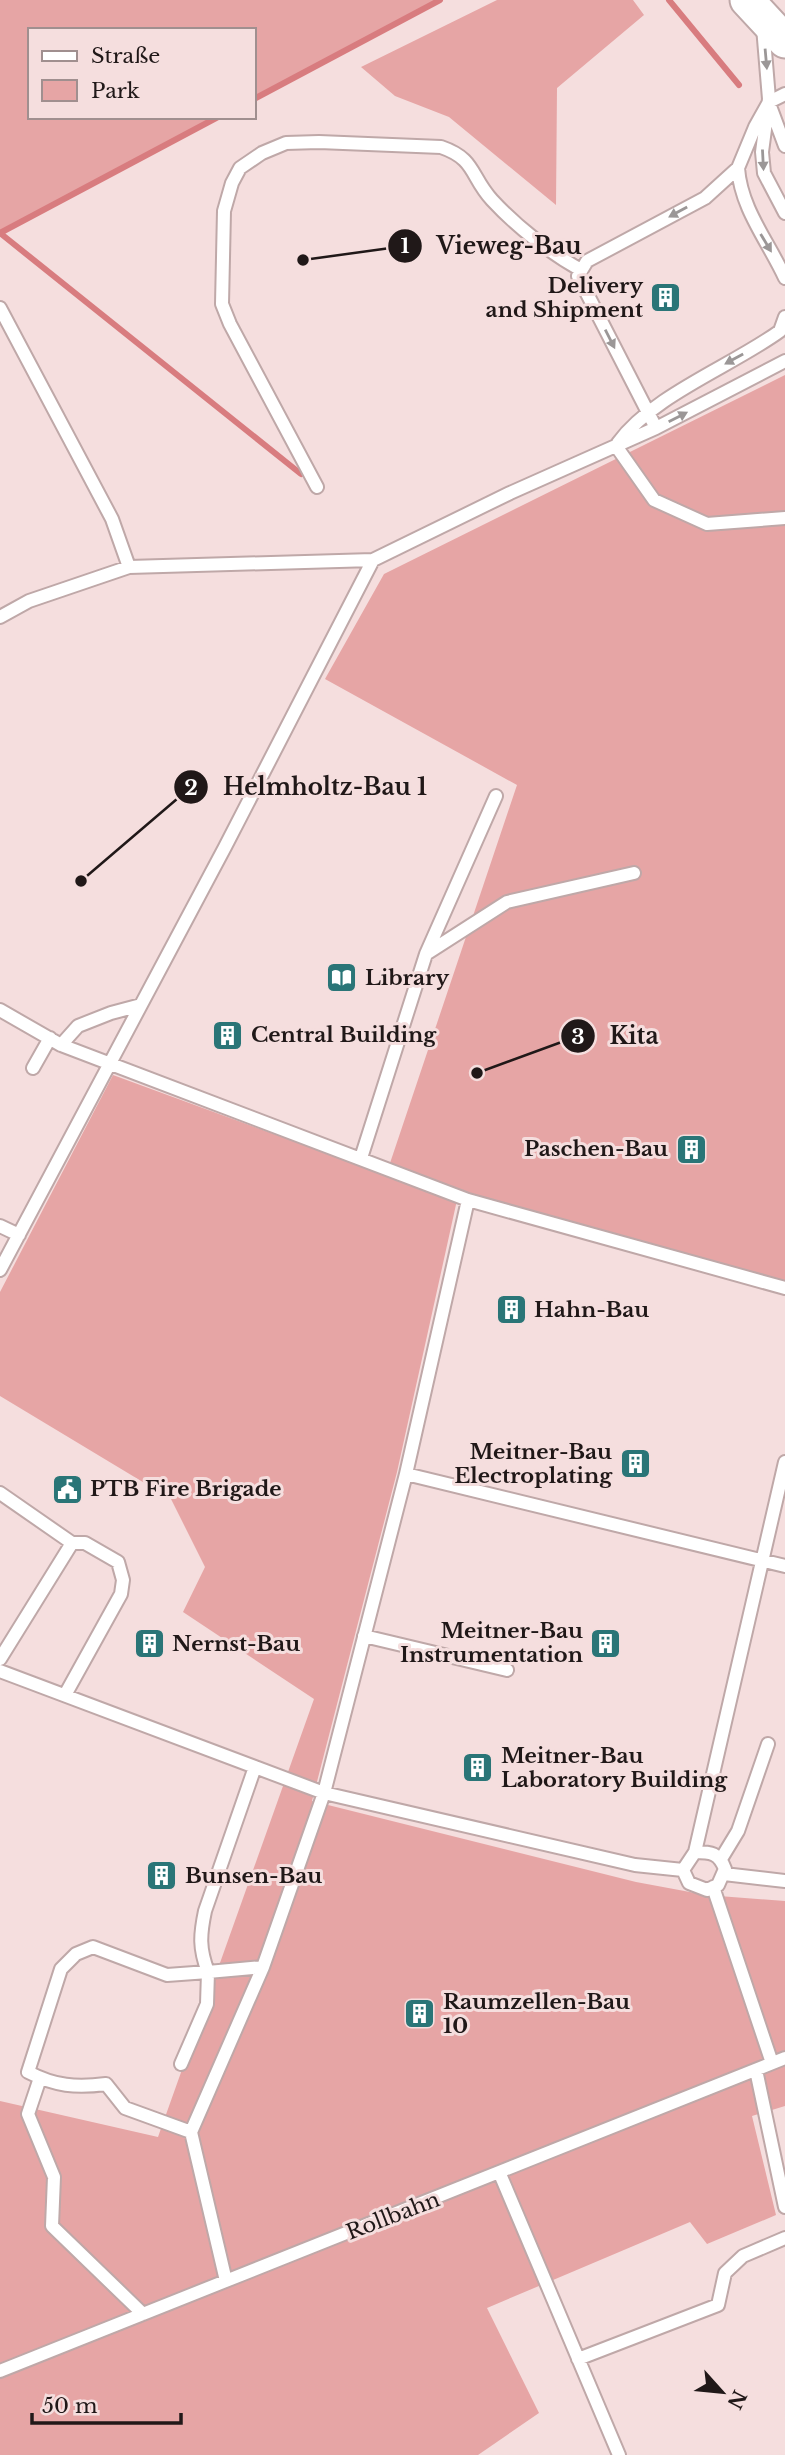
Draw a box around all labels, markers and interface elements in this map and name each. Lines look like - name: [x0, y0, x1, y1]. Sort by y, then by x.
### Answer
- legend: [28, 28, 256, 119]
- text: Straße: [91, 43, 160, 69]
- one-way arrow: [761, 48, 772, 70]
- text: Park: [91, 78, 140, 104]
- one-way arrow: [758, 149, 769, 171]
- one-way arrow: [669, 206, 688, 218]
- callout: Vieweg-Bau: [387, 224, 595, 268]
- text: Vieweg-Bau: [435, 232, 582, 260]
- text: 1: [400, 233, 410, 259]
- one-way arrow: [760, 233, 773, 252]
- place label: Delivery and Shipment: [486, 273, 643, 323]
- building icon: Delivery and Shipment: [649, 281, 683, 315]
- one-way arrow: [603, 329, 615, 349]
- one-way arrow: [724, 353, 744, 365]
- one-way arrow: [668, 412, 688, 423]
- callout: Helmholtz-Bau 1: [174, 765, 441, 809]
- text: Helmholtz-Bau 1: [223, 773, 427, 801]
- text: 2: [184, 775, 198, 801]
- library icon: Library: [325, 961, 359, 995]
- place label: Library: [365, 965, 450, 991]
- callout: Kita: [561, 1014, 673, 1058]
- building icon: Central Building: [211, 1018, 245, 1052]
- place label: Central Building: [251, 1022, 437, 1048]
- text: Kita: [609, 1022, 659, 1050]
- text: 3: [571, 1024, 585, 1050]
- building icon: Paschen-Bau: [674, 1132, 708, 1166]
- place label: Paschen-Bau: [524, 1136, 668, 1162]
- building icon: Hahn-Bau: [494, 1293, 528, 1327]
- place label: Hahn-Bau: [534, 1297, 649, 1323]
- place label: Meitner-Bau Electroplating: [454, 1439, 613, 1489]
- building icon: Meitner-Bau Electroplating: [618, 1447, 652, 1481]
- public building icon: PTB Fire Brigade: [50, 1472, 84, 1506]
- place label: PTB Fire Brigade: [90, 1476, 282, 1502]
- place label: Meitner-Bau Instrumentation: [400, 1618, 583, 1668]
- building icon: Meitner-Bau Instrumentation: [589, 1626, 623, 1660]
- building icon: Nernst-Bau: [132, 1627, 166, 1661]
- place label: Nernst-Bau: [172, 1631, 300, 1657]
- place label: Meitner-Bau Laboratory Building: [501, 1743, 728, 1793]
- building icon: Meitner-Bau Laboratory Building: [461, 1751, 495, 1785]
- building icon: Bunsen-Bau: [145, 1859, 179, 1893]
- place label: Bunsen-Bau: [185, 1863, 322, 1889]
- place label: Raumzellen-Bau 10: [443, 1989, 630, 2039]
- building icon: Raumzellen-Bau 10: [403, 1997, 437, 2031]
- street label: Rollbahn: [343, 2186, 443, 2246]
- north arrow: [687, 2357, 757, 2427]
- scale bar: [32, 2382, 180, 2426]
- text: N: [722, 2386, 751, 2413]
- text: 50 m: [42, 2393, 98, 2419]

